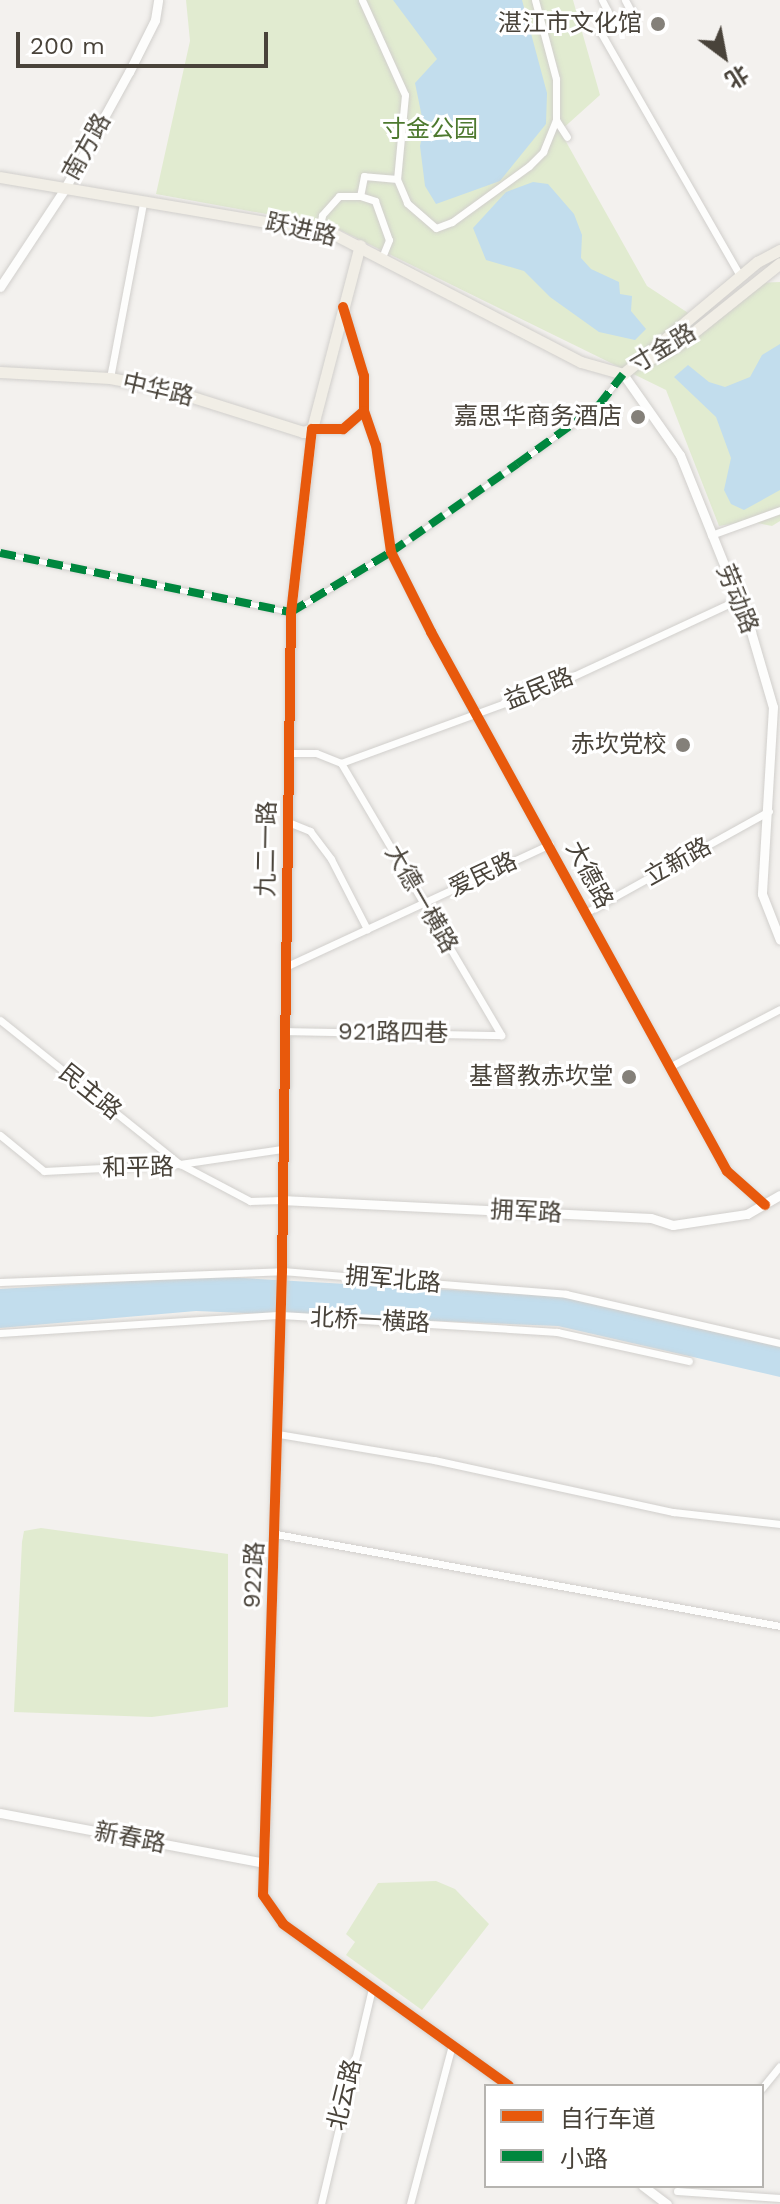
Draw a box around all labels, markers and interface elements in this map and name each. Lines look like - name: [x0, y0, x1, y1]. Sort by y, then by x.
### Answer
- place label: 湛江市文化馆: [498, 10, 642, 38]
- marker: 湛江市文化馆: [649, 15, 667, 33]
- scale bar: [20, 16, 272, 66]
- north arrow: [684, 16, 764, 96]
- text: 200 m: [30, 32, 105, 60]
- text: 北: [721, 60, 753, 93]
- street label: 南方路: [57, 109, 117, 185]
- park label: 寸金公园: [382, 116, 478, 144]
- street label: 跃进路: [263, 208, 339, 252]
- street label: 寸金路: [625, 318, 701, 380]
- street label: 中华路: [120, 368, 196, 412]
- place label: 嘉思华商务酒店: [454, 403, 622, 431]
- marker: 嘉思华商务酒店: [629, 408, 647, 426]
- street label: 劳动路: [710, 560, 764, 638]
- street label: 益民路: [500, 662, 578, 716]
- place label: 赤坎党校: [571, 731, 667, 759]
- marker: 赤坎党校: [674, 736, 692, 754]
- street label: 九二一路: [252, 801, 282, 897]
- street label: 立新路: [640, 832, 716, 892]
- street label: 大德路: [559, 836, 619, 914]
- street label: 大德一横路: [379, 840, 463, 958]
- street label: 爱民路: [444, 847, 522, 903]
- street label: 921路四巷: [338, 1018, 448, 1048]
- street label: 民主路: [53, 1058, 127, 1126]
- place label: 基督教赤坎堂: [469, 1063, 613, 1091]
- marker: 基督教赤坎堂: [620, 1068, 638, 1086]
- street label: 和平路: [102, 1153, 174, 1183]
- street label: 拥军路: [489, 1196, 563, 1228]
- street label: 拥军北路: [344, 1261, 442, 1299]
- street label: 北桥一横路: [309, 1303, 431, 1339]
- street label: 922路: [238, 1541, 270, 1609]
- street label: 新春路: [92, 1817, 168, 1859]
- street label: 北云路: [322, 2057, 368, 2133]
- legend: [484, 2084, 764, 2188]
- text: 自行车道: [560, 2105, 656, 2133]
- text: 小路: [560, 2145, 608, 2173]

